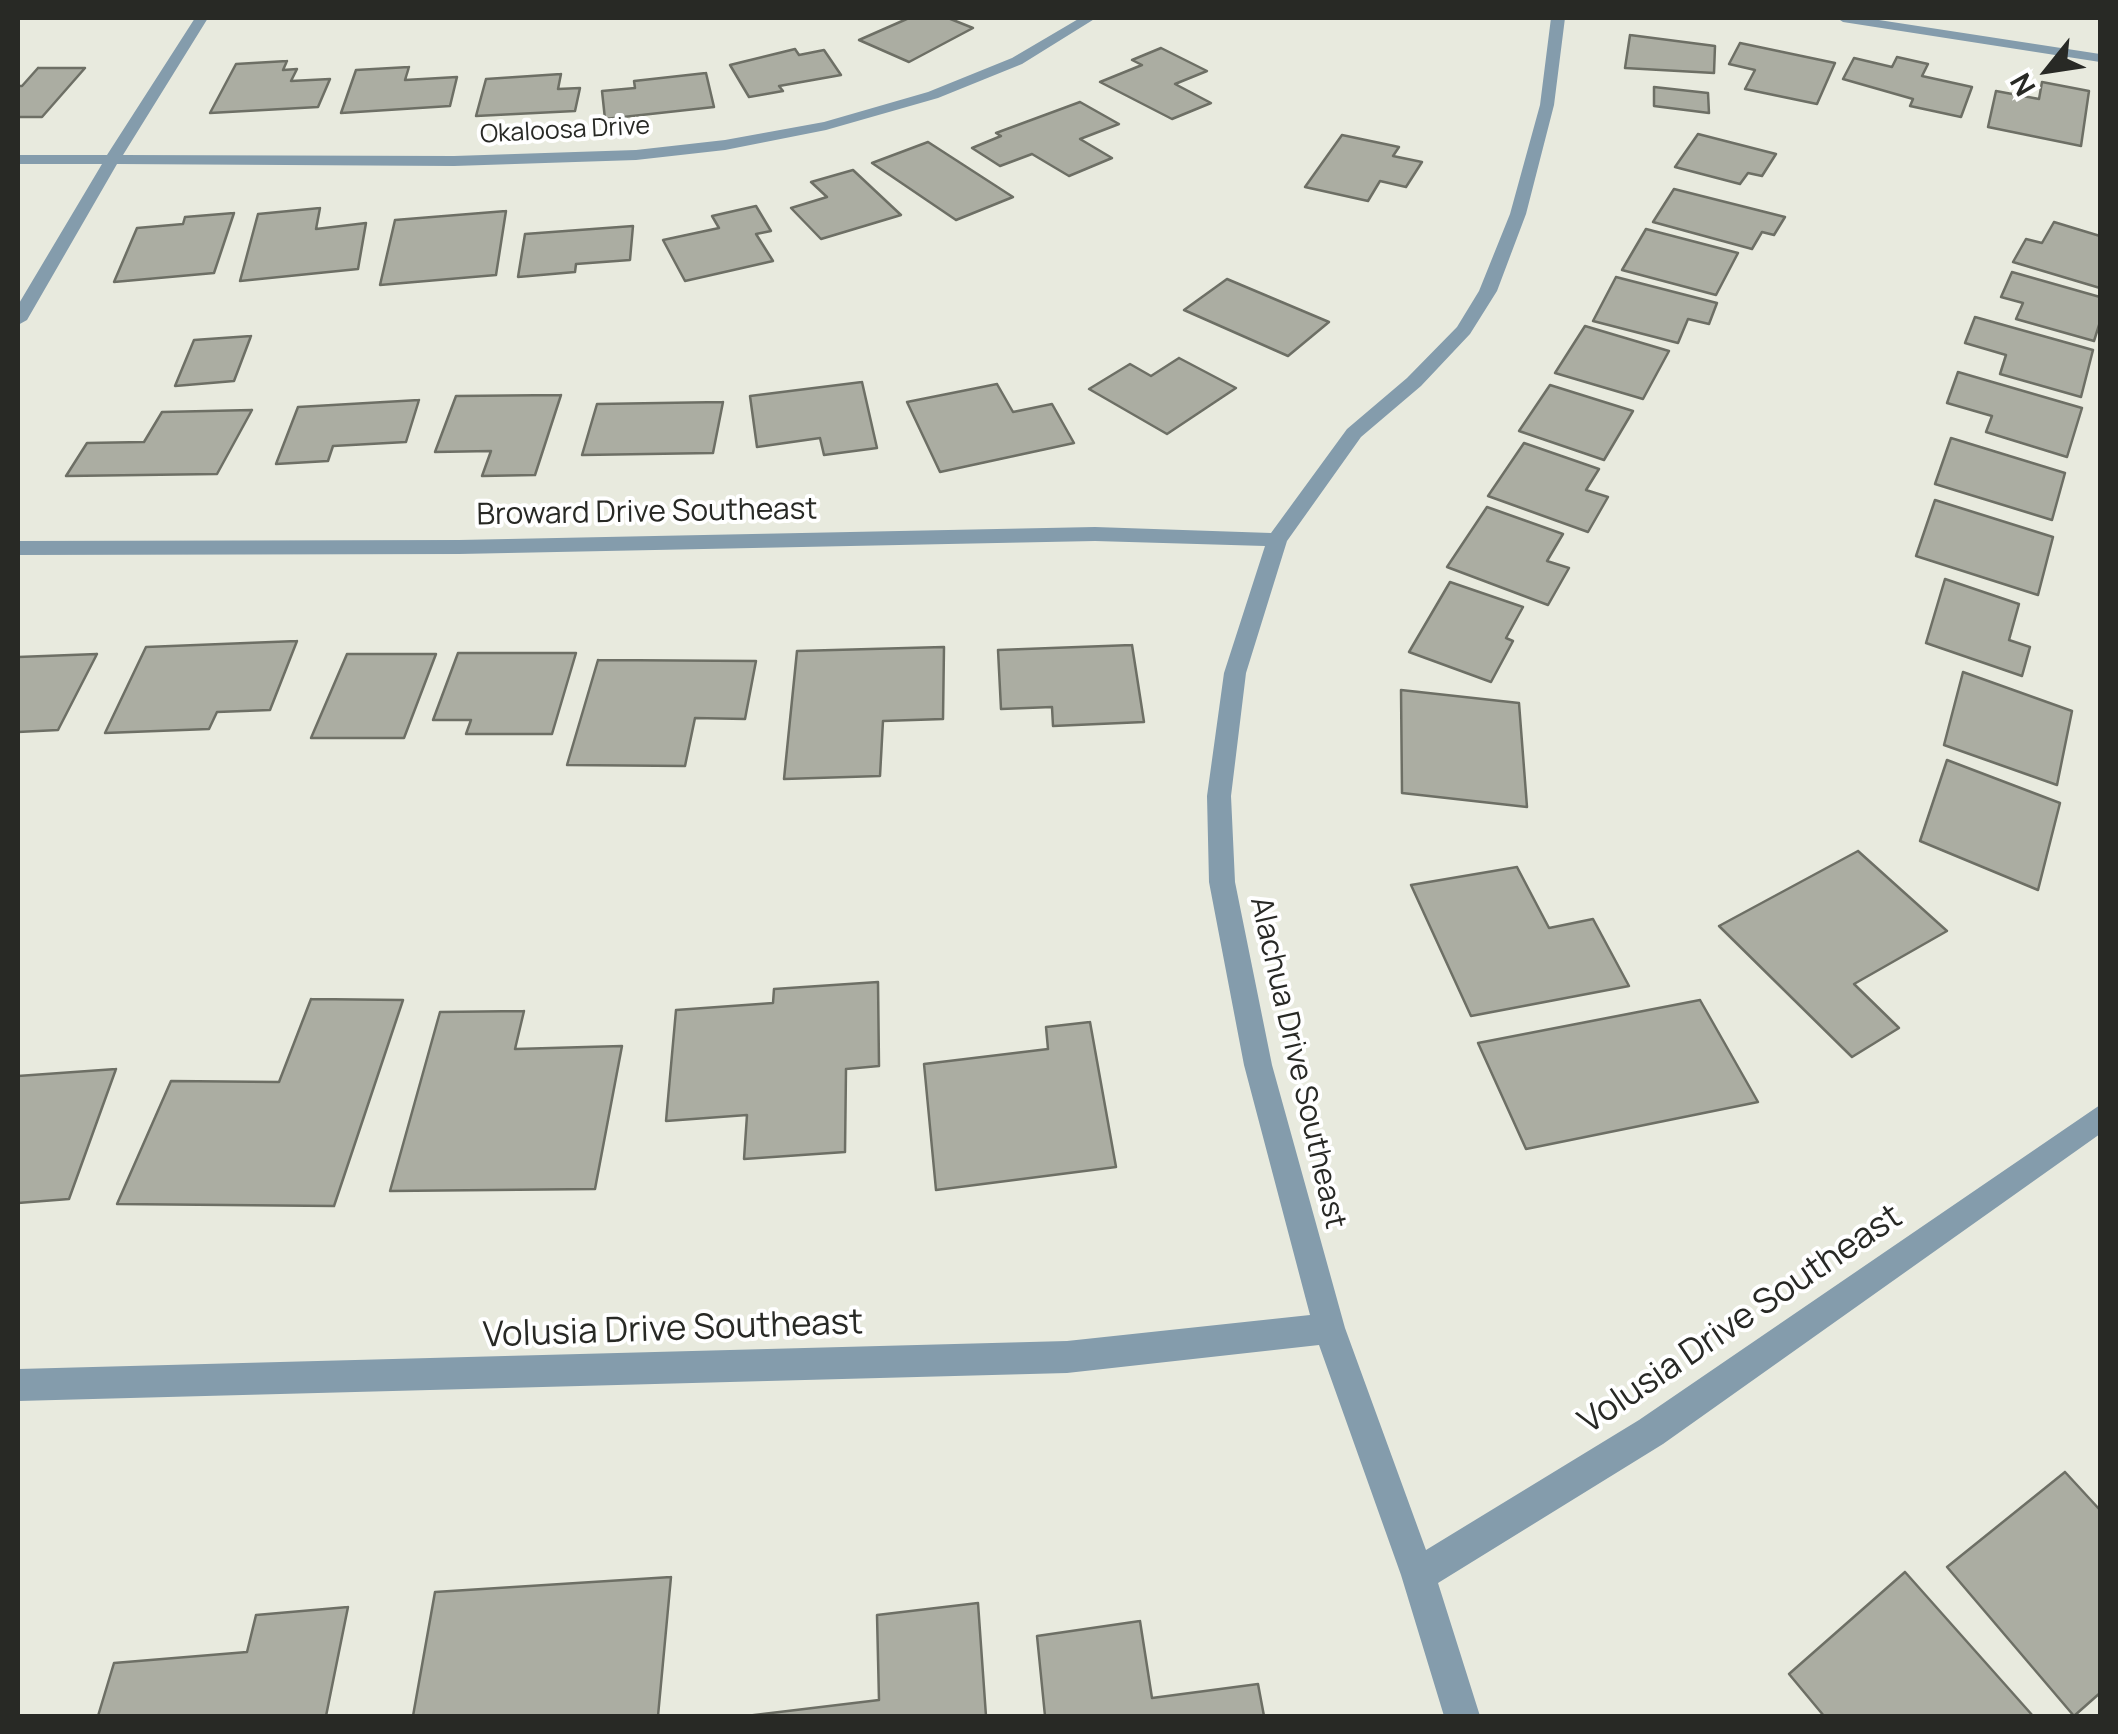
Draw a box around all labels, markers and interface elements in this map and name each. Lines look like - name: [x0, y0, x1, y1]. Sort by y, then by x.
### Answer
- north arrow: [1998, 20, 2098, 120]
- text: N: [2001, 67, 2044, 103]
- street label: Okaloosa Drive: [479, 112, 651, 150]
- street label: Broward Drive Southeast: [476, 492, 818, 534]
- street label: Alachua Drive Southeast: [1241, 894, 1353, 1232]
- street label: Volusia Drive Southeast: [1572, 1196, 1910, 1444]
- street label: Volusia Drive Southeast: [482, 1302, 864, 1358]

